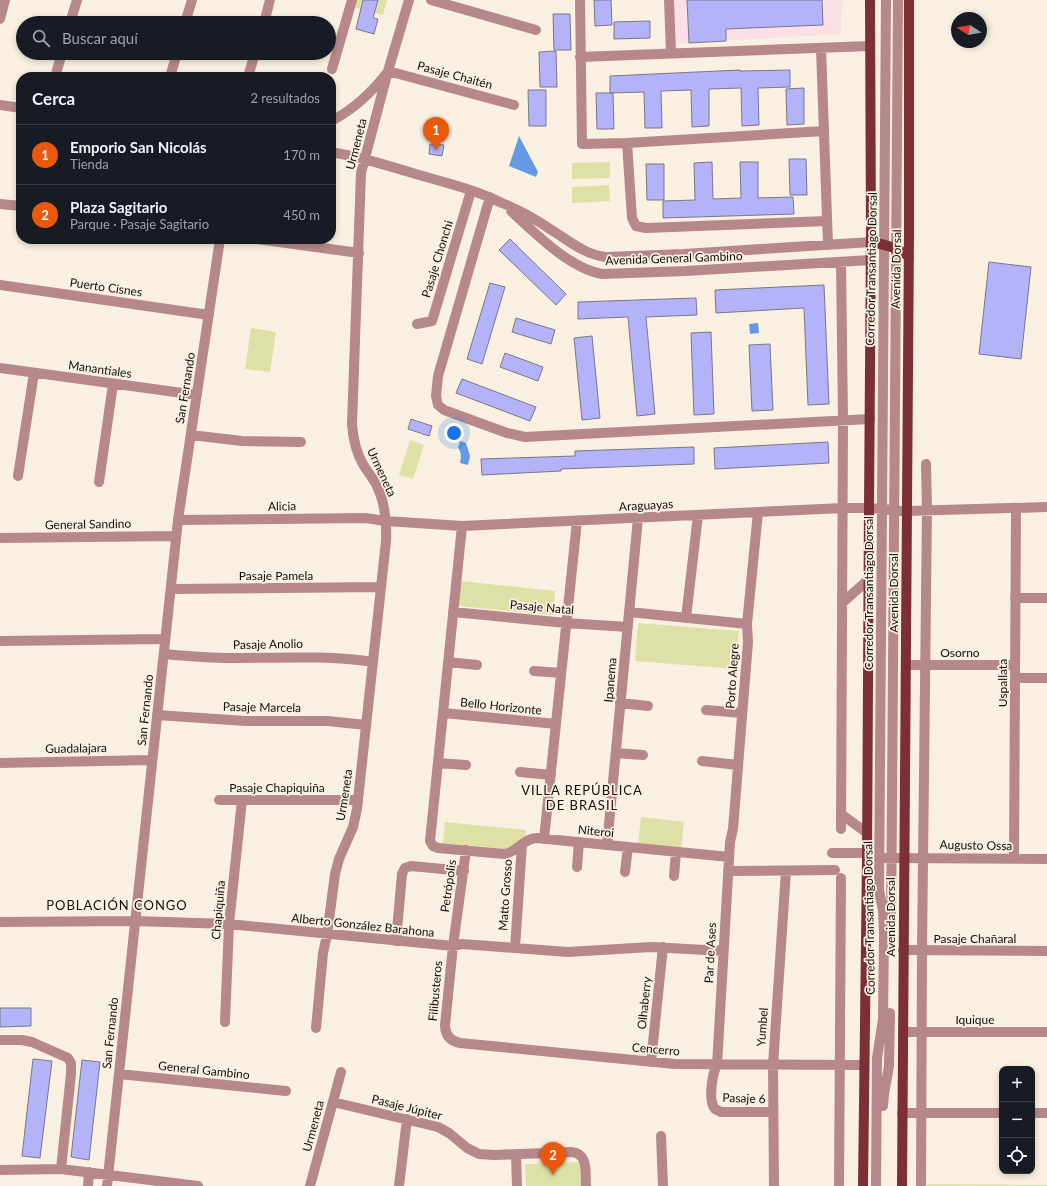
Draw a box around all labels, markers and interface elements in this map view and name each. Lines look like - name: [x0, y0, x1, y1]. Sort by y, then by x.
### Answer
- north arrow: [951, 12, 987, 48]
- search box: [16, 16, 336, 60]
- icon: search: [30, 27, 52, 49]
- text: Buscar aquí: [62, 29, 138, 47]
- street label: Pasaje Chaitén: [416, 58, 494, 92]
- text: Cerca: [32, 88, 75, 109]
- text: 2 resultados: [250, 90, 320, 106]
- street label: Urmeneta: [342, 117, 370, 171]
- pin: 1: [423, 117, 449, 150]
- text: Emporio San Nicolás: [70, 138, 207, 156]
- text: 1: [41, 147, 49, 163]
- text: 170 m: [283, 147, 320, 163]
- text: Tienda: [70, 156, 109, 172]
- street label: Corredor Transantiago Dorsal: [862, 192, 880, 346]
- text: Plaza Sagitario: [70, 198, 167, 216]
- text: 2: [41, 207, 49, 223]
- text: 450 m: [283, 207, 320, 223]
- text: Parque · Pasaje Sagitario: [70, 216, 209, 232]
- street label: Pasaje Chonchi: [418, 218, 456, 299]
- street label: Avenida Dorsal: [888, 229, 904, 309]
- street label: Avenida General Gambino: [605, 248, 743, 268]
- street label: Puerto Cisnes: [69, 274, 143, 300]
- street label: San Fernando: [172, 351, 198, 425]
- street label: Manantiales: [67, 357, 133, 381]
- your location: [444, 423, 464, 443]
- street label: Urmeneta: [364, 445, 400, 499]
- street label: Araguayas: [618, 496, 674, 514]
- street label: Alicia: [268, 498, 296, 514]
- street label: General Sandino: [45, 516, 132, 532]
- street label: Corredor Transantiago Dorsal: [861, 516, 876, 670]
- street label: Avenida Dorsal: [886, 553, 901, 633]
- street label: Pasaje Pamela: [239, 568, 313, 583]
- street label: Pasaje Natal: [509, 597, 575, 617]
- street label: Pasaje Anolio: [233, 636, 303, 652]
- street label: Porto Alegre: [722, 643, 742, 709]
- street label: Osorno: [940, 645, 980, 660]
- street label: Ipanema: [601, 657, 619, 703]
- street label: Uspallata: [995, 659, 1010, 707]
- street label: San Fernando: [134, 673, 156, 747]
- street label: Bello Horizonte: [459, 694, 543, 718]
- street label: Pasaje Marcela: [223, 699, 301, 715]
- street label: Guadalajara: [45, 740, 107, 756]
- street label: Urmeneta: [332, 768, 356, 822]
- street label: Pasaje Chapiquiña: [229, 780, 325, 795]
- district label: VILLA REPÚBLICA DE BRASIL: [521, 782, 643, 813]
- street label: Niteroi: [577, 822, 615, 840]
- street label: Augusto Ossa: [939, 837, 1013, 853]
- street label: Corredor Transantiago Dorsal: [860, 841, 878, 995]
- street label: Petrópolis: [437, 859, 459, 913]
- street label: Matto Grosso: [495, 859, 515, 931]
- street label: Avenida Dorsal: [883, 877, 898, 957]
- street label: Chapiquiña: [208, 880, 228, 940]
- district label: POBLACIÓN CONGO: [46, 897, 188, 913]
- street label: Alberto González Barahona: [291, 910, 435, 940]
- street label: Par de Ases: [701, 922, 719, 984]
- street label: Pasaje Chañaral: [934, 931, 1016, 946]
- street label: Filibusteros: [425, 960, 445, 1022]
- street label: Olhaberry: [634, 975, 654, 1030]
- street label: San Fernando: [99, 996, 121, 1070]
- street label: Yumbel: [753, 1007, 771, 1047]
- street label: Iquique: [955, 1012, 995, 1027]
- street label: Cencerro: [631, 1039, 681, 1059]
- street label: General Gambino: [158, 1058, 251, 1082]
- map controls: [999, 1066, 1035, 1174]
- button: +: [999, 1066, 1035, 1102]
- street label: Pasaje 6: [722, 1090, 766, 1106]
- street label: Pasaje Júpiter: [370, 1091, 444, 1123]
- street label: Urmeneta: [299, 1099, 327, 1153]
- button: −: [999, 1102, 1035, 1138]
- button: locate: [999, 1138, 1035, 1174]
- pin: 2: [540, 1142, 566, 1175]

